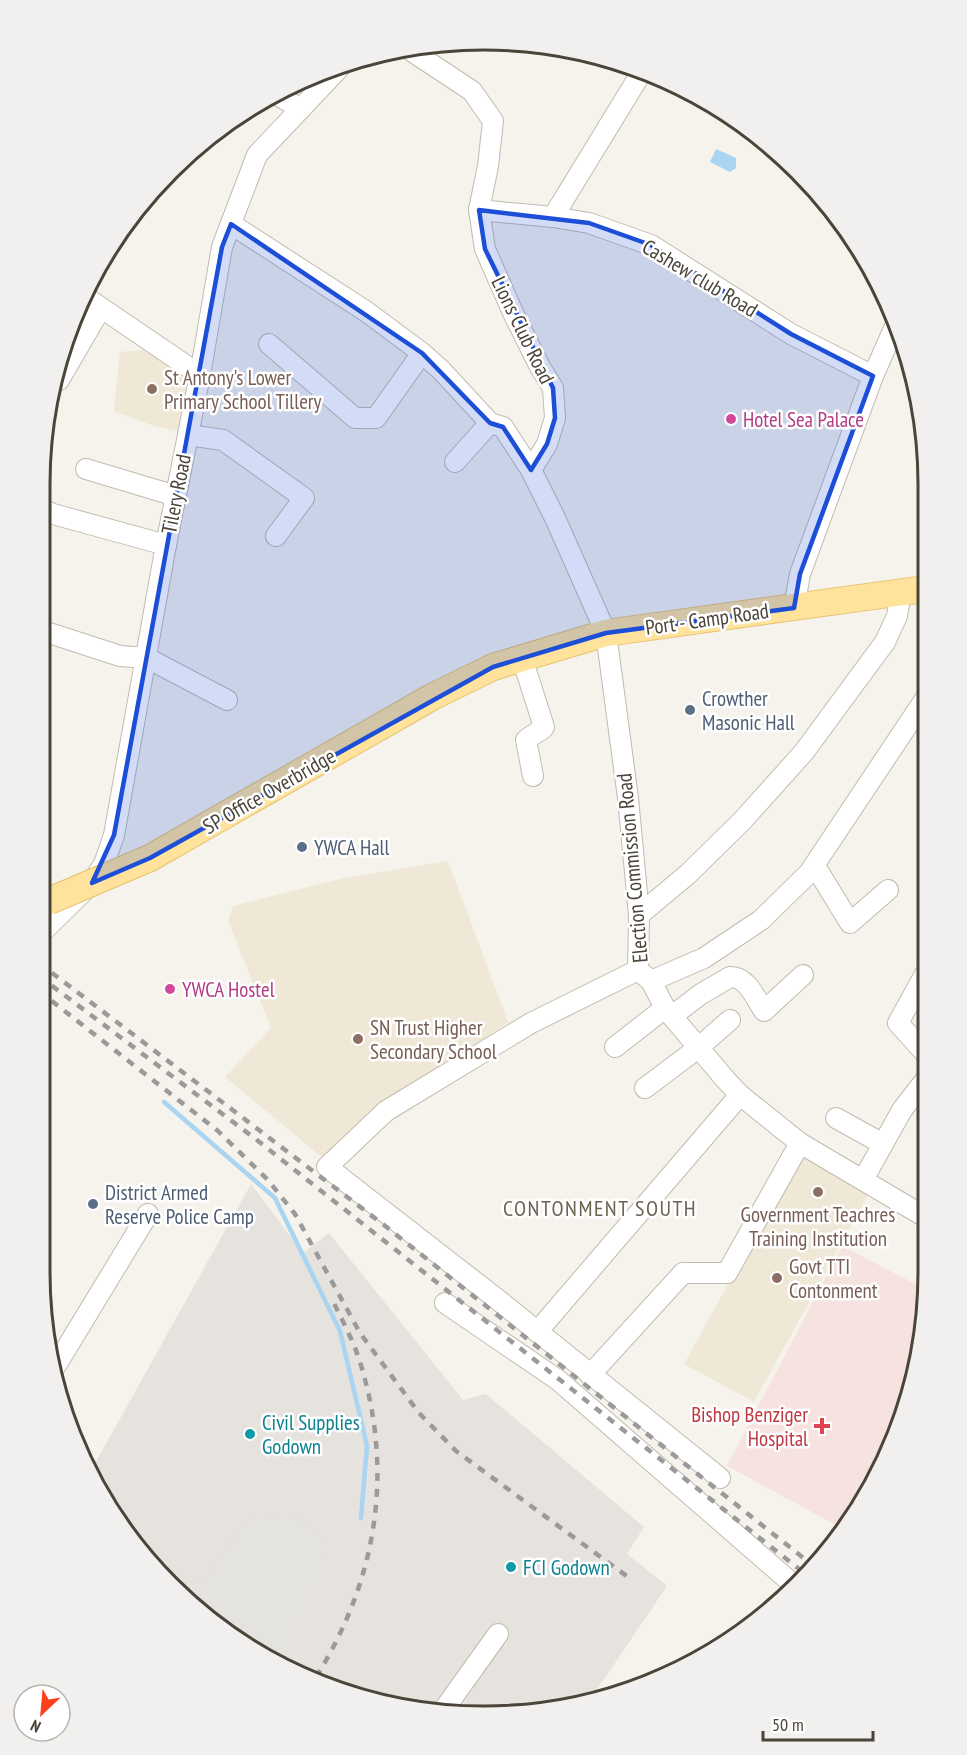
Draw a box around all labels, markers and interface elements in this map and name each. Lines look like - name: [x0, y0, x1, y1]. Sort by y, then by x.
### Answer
- street label: Cashew club Road: [637, 233, 763, 323]
- street label: Lions Club Road: [485, 272, 561, 388]
- place label: St Antony's Lower Primary School Tillery: [164, 364, 322, 415]
- marker: St Antony's Lower Primary School Tillery: [145, 382, 159, 396]
- place label: Hotel Sea Palace: [743, 406, 864, 433]
- marker: Hotel Sea Palace: [724, 412, 738, 426]
- street label: Tilery Road: [155, 452, 197, 536]
- street label: Port - Camp Road: [644, 597, 770, 641]
- place label: Crowther Masonic Hall: [702, 685, 795, 736]
- marker: Crowther Masonic Hall: [683, 703, 697, 717]
- street label: SP Office Overbridge: [198, 742, 340, 840]
- street label: Election Commission Road: [610, 772, 654, 964]
- place label: YWCA Hall: [314, 834, 389, 861]
- marker: YWCA Hall: [295, 840, 309, 854]
- place label: YWCA Hostel: [182, 976, 275, 1003]
- marker: YWCA Hostel: [163, 982, 177, 996]
- place label: SN Trust Higher Secondary School: [370, 1014, 497, 1065]
- marker: SN Trust Higher Secondary School: [351, 1032, 365, 1046]
- place label: District Armed Reserve Police Camp: [105, 1179, 254, 1230]
- marker: Government Teachres Training Institution: [811, 1185, 825, 1199]
- district label: CONTONMENT SOUTH: [503, 1194, 697, 1222]
- marker: District Armed Reserve Police Camp: [86, 1197, 100, 1211]
- place label: Government Teachres Training Institution: [741, 1201, 895, 1252]
- place label: Govt TTI Contonment: [789, 1253, 878, 1304]
- marker: Govt TTI Contonment: [770, 1271, 784, 1285]
- place label: Bishop Benziger Hospital: [691, 1401, 808, 1452]
- place label: Civil Supplies Godown: [262, 1409, 360, 1460]
- marker: Bishop Benziger Hospital: [813, 1417, 831, 1435]
- marker: Civil Supplies Godown: [243, 1427, 257, 1441]
- place label: FCI Godown: [523, 1554, 610, 1581]
- marker: FCI Godown: [504, 1560, 518, 1574]
- north arrow: [12, 1683, 72, 1743]
- scale bar: [763, 1704, 872, 1742]
- text: 50 m: [772, 1713, 804, 1736]
- text: N: [27, 1716, 44, 1737]

